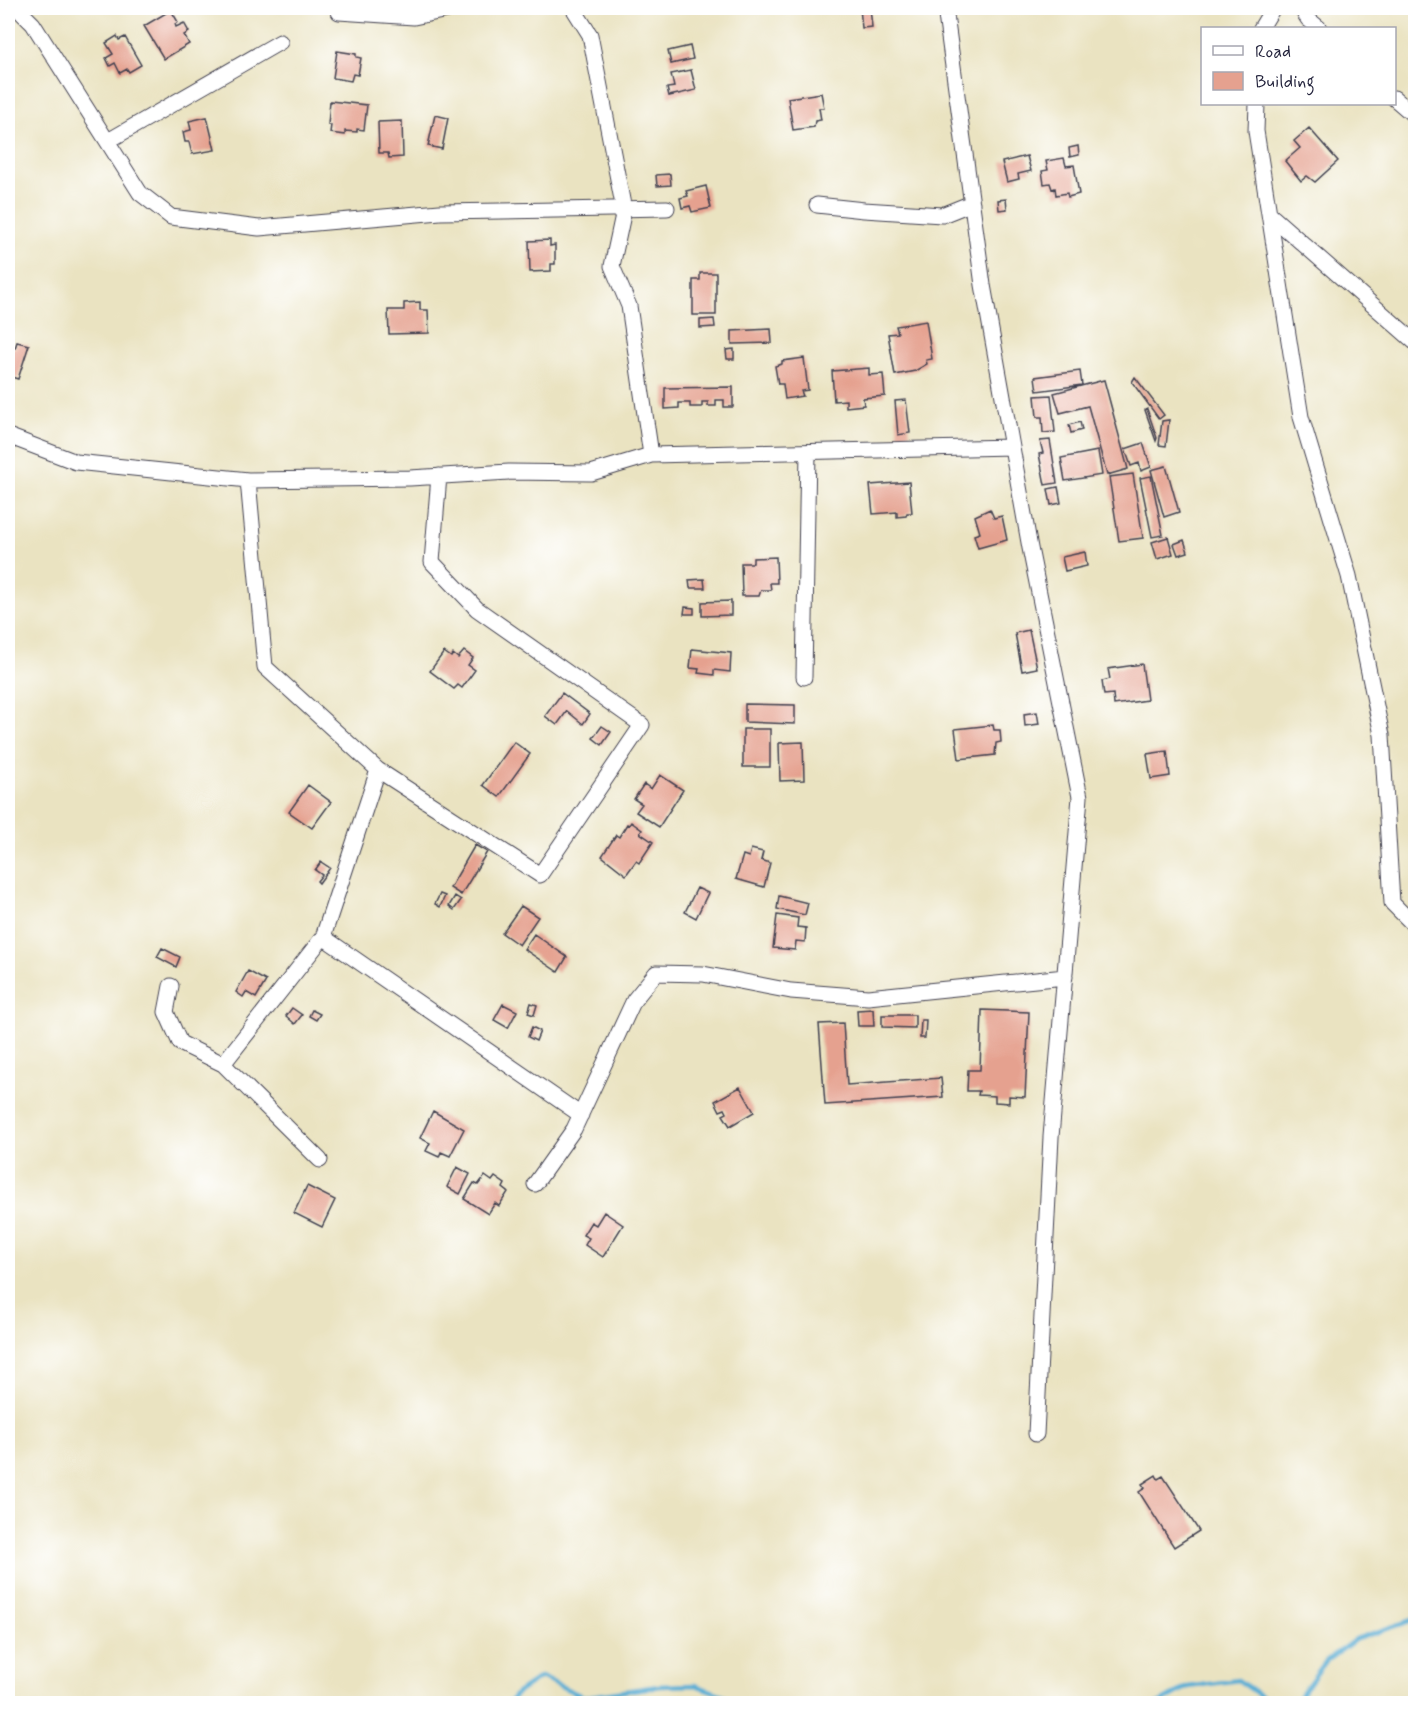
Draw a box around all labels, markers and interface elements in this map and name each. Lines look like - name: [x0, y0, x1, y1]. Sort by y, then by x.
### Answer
- legend: [1201, 27, 1396, 105]
- text: Road: [1255, 40, 1291, 64]
- text: Building: [1255, 70, 1315, 96]

